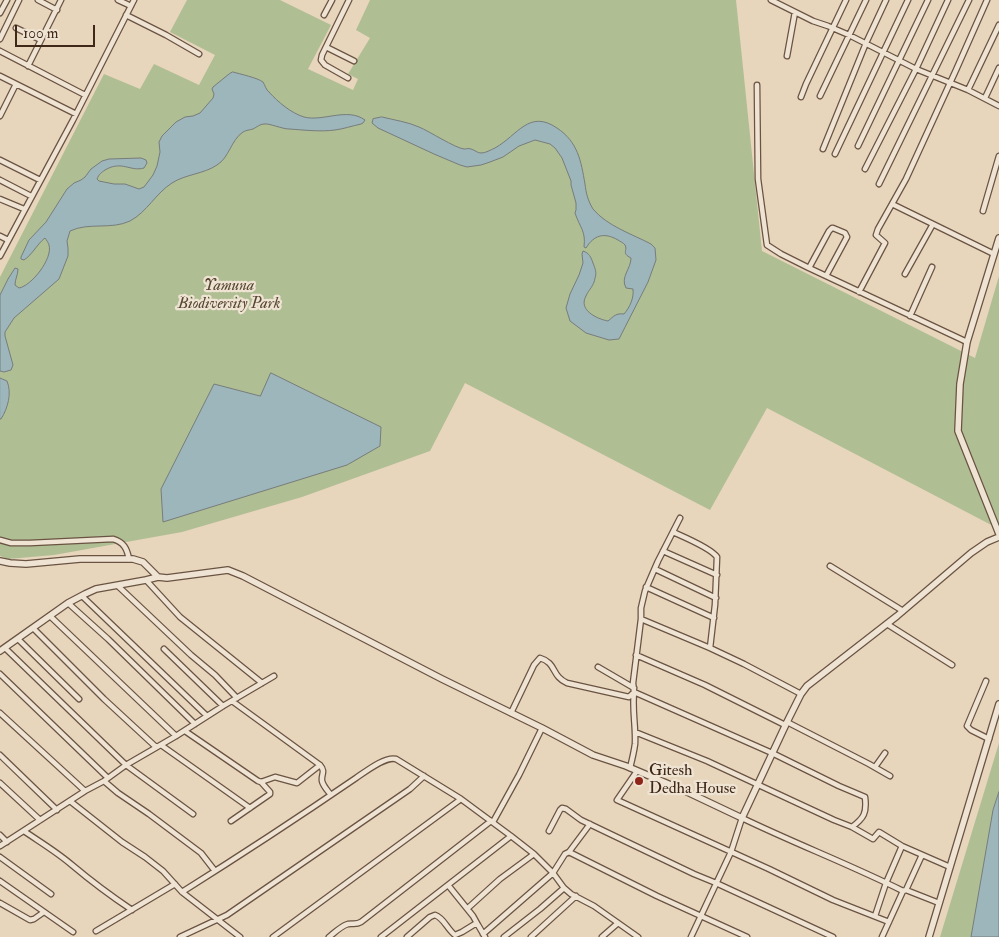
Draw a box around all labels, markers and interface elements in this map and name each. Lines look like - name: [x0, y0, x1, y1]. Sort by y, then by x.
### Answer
- scale bar: [18, 15, 98, 47]
- text: 100 m: [23, 24, 58, 43]
- park label: Yamuna Biodiversity Park: [178, 277, 280, 315]
- place label: Gitesh Dedha House: [649, 762, 736, 800]
- marker: Gitesh Dedha House: [633, 775, 645, 787]

